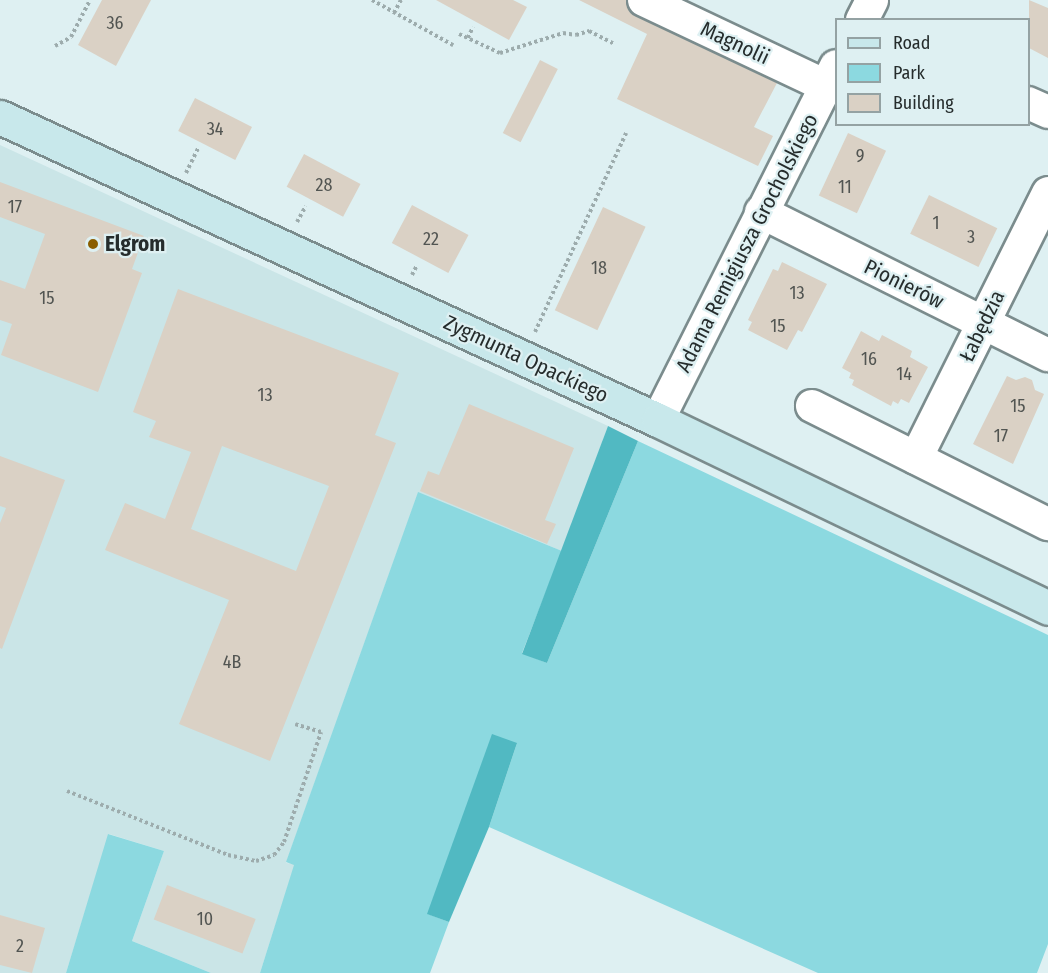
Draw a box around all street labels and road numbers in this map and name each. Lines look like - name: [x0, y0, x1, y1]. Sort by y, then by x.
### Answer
- street label: Magnolii: [697, 16, 773, 70]
- street label: Adama Remigiusza Grocholskiego: [671, 110, 823, 376]
- street label: Pionierów: [860, 254, 948, 314]
- street label: Łabędzia: [954, 286, 1010, 366]
- street label: Zygmunta Opackiego: [440, 310, 612, 408]

